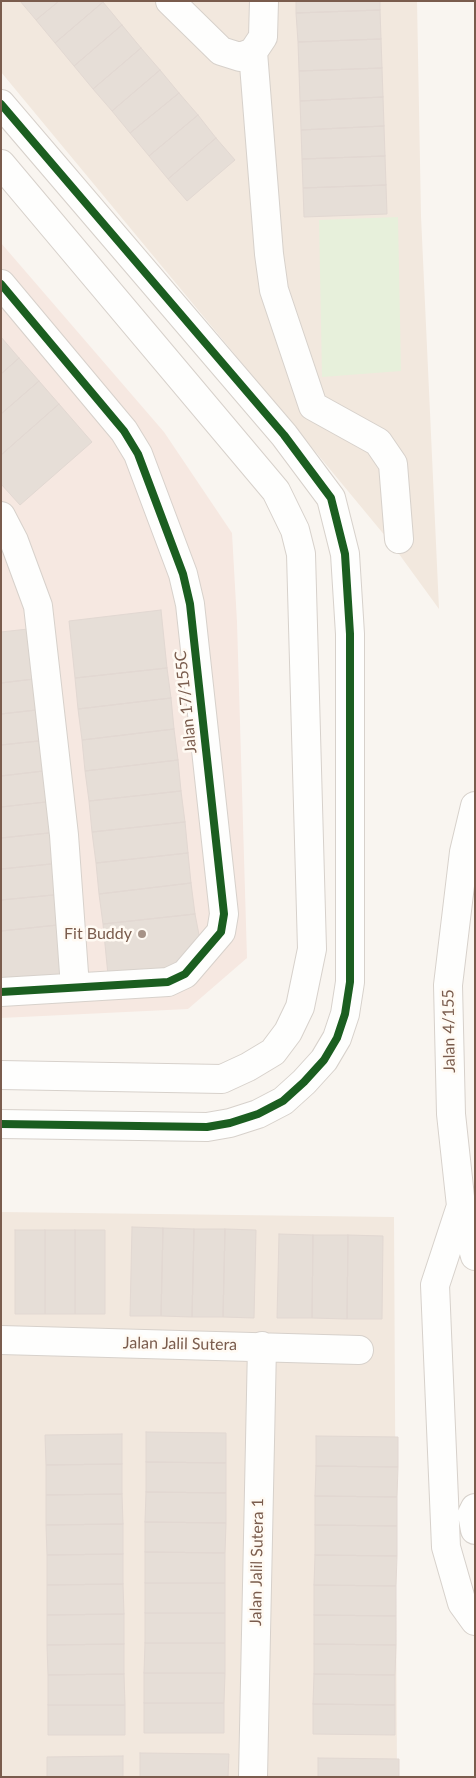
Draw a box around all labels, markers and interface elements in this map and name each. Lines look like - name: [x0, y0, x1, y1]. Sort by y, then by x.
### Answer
- street label: Jalan 17/155C: [171, 650, 201, 754]
- place label: Fit Buddy: [64, 924, 132, 944]
- marker: Fit Buddy: [136, 928, 148, 940]
- street label: Jalan 4/155: [439, 989, 459, 1073]
- street label: Jalan Jalil Sutera: [123, 1333, 237, 1355]
- street label: Jalan Jalil Sutera 1: [246, 1498, 268, 1626]

